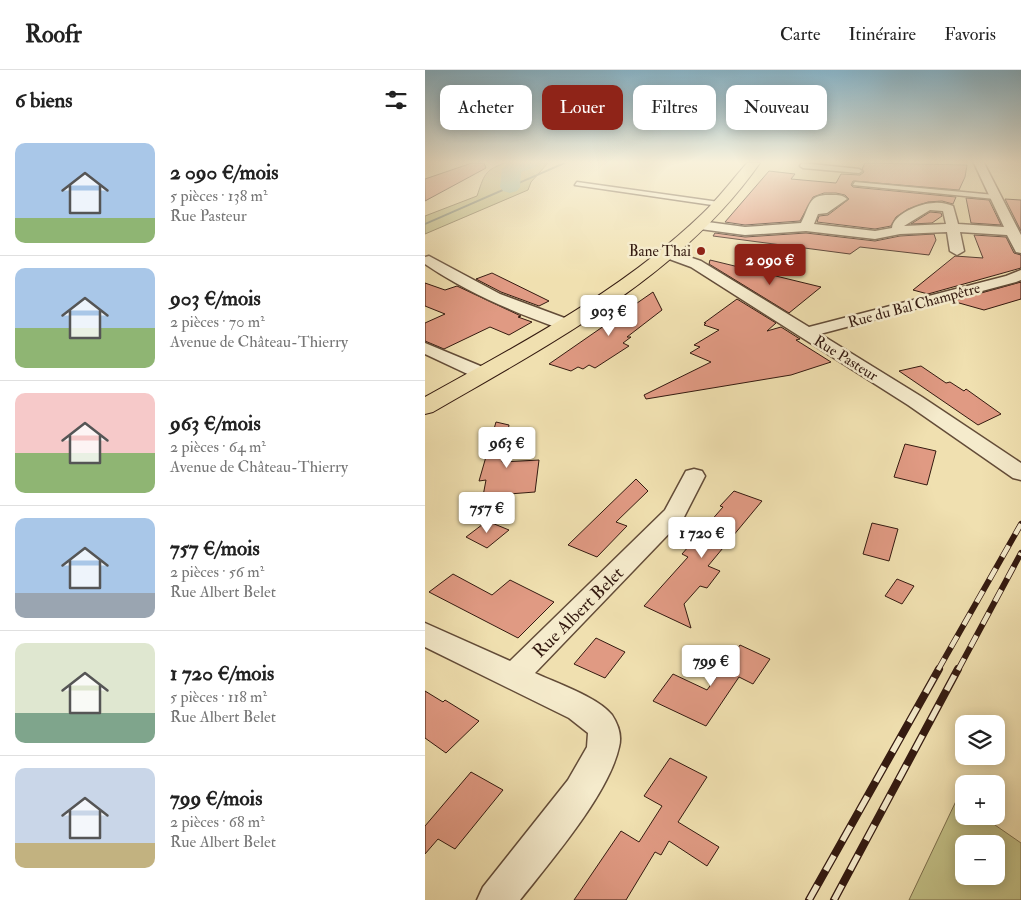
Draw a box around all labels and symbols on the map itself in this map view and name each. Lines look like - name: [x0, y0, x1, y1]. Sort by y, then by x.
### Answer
- place label: Bane Thai: [629, 242, 691, 261]
- pin: 2 090 €: [724, 244, 816, 286]
- marker: Bane Thai: [695, 245, 707, 257]
- street label: Rue du Bal Champêtre: [846, 279, 983, 333]
- pin: 903 €: [574, 294, 644, 337]
- street label: Rue Pasteur: [810, 331, 882, 386]
- pin: 963 €: [472, 426, 542, 469]
- pin: 757 €: [452, 492, 522, 534]
- pin: 1 720 €: [656, 516, 748, 559]
- street label: Rue Albert Belet: [528, 562, 629, 663]
- pin: 799 €: [676, 644, 746, 687]

